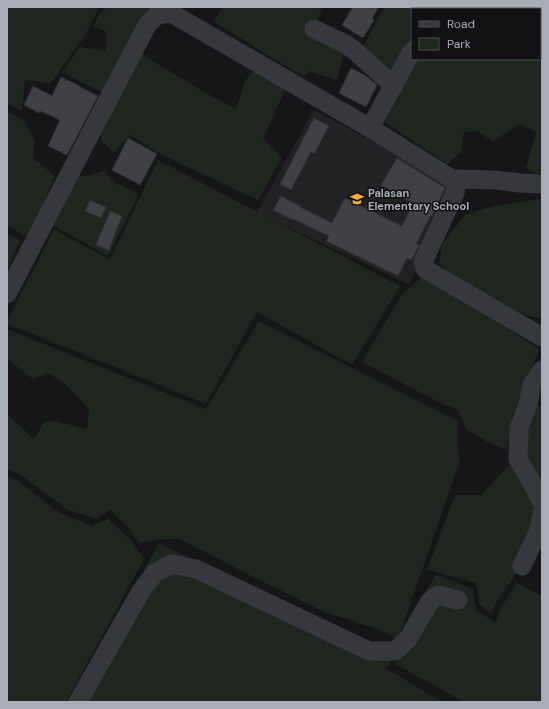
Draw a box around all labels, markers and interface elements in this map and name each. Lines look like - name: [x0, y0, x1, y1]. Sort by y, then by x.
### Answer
- legend: [411, 8, 541, 60]
- text: Road: [447, 16, 475, 32]
- text: Park: [447, 36, 471, 52]
- place label: Palasan Elementary School: [368, 186, 469, 213]
- school or university icon: Palasan Elementary School: [349, 191, 365, 207]

